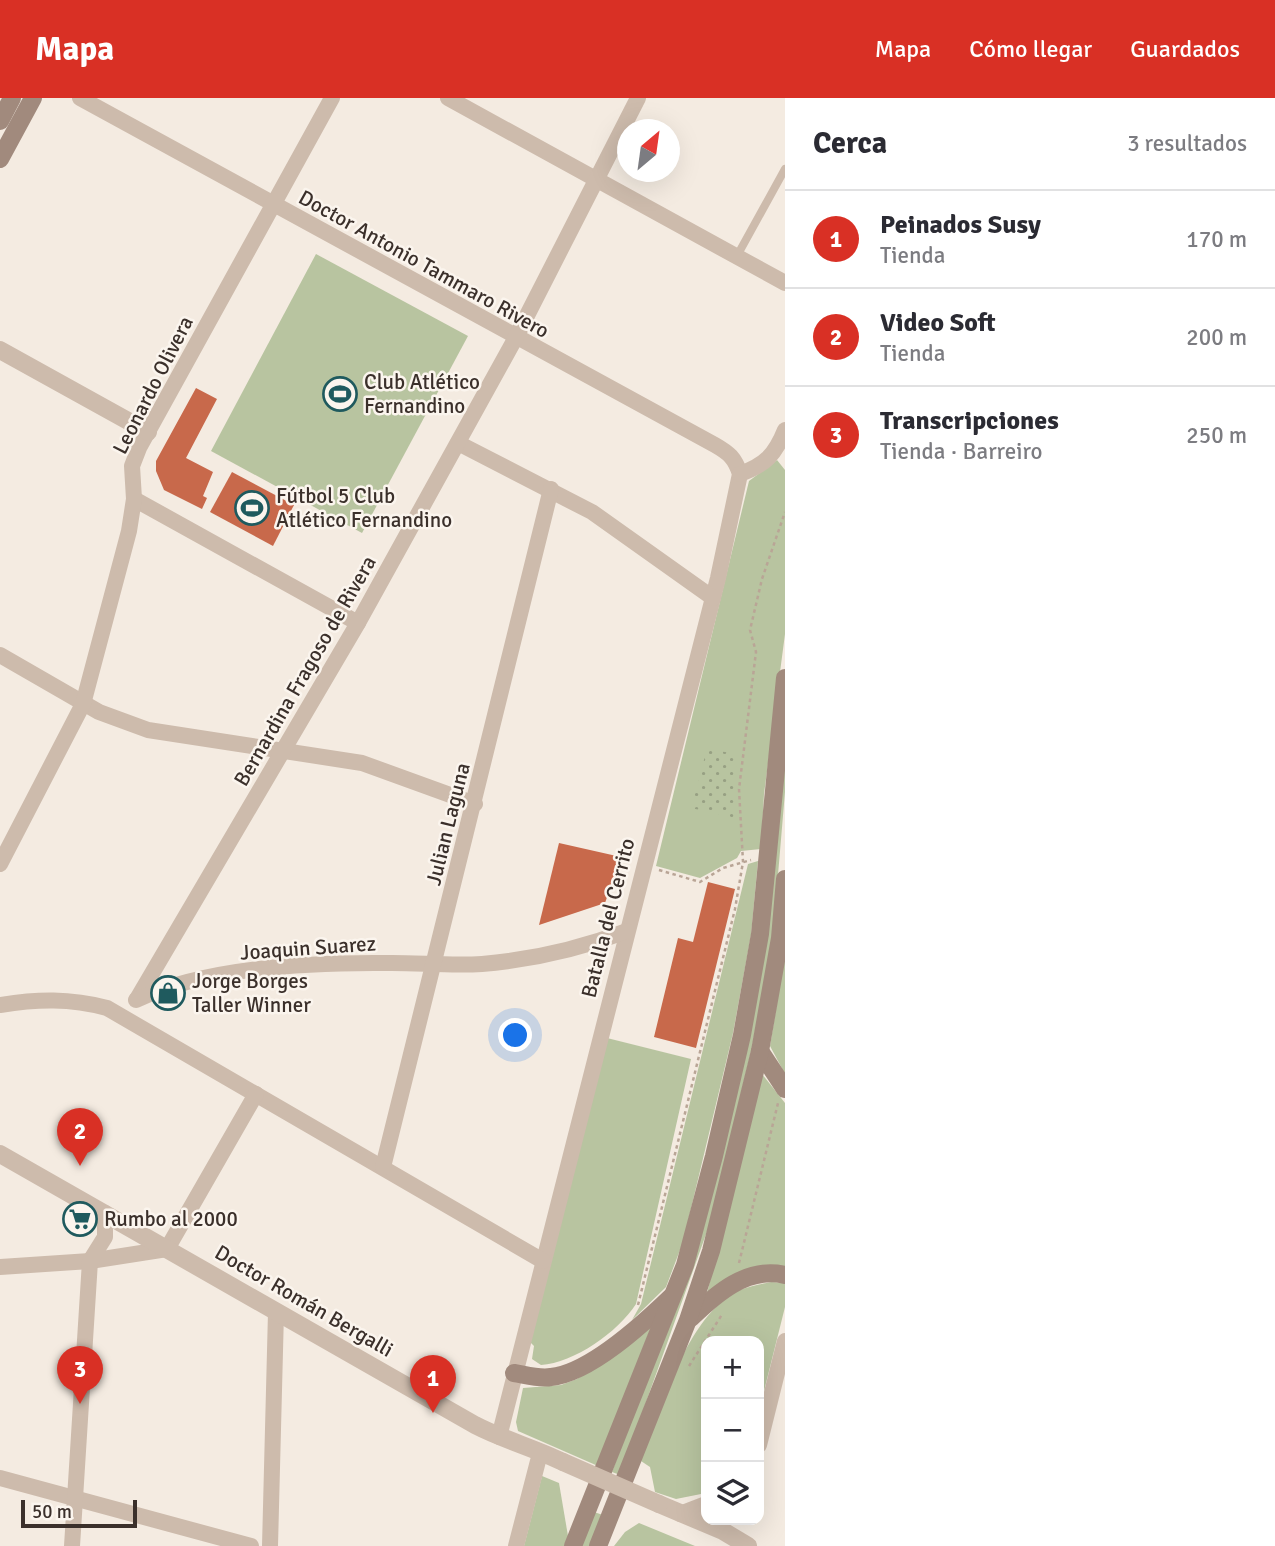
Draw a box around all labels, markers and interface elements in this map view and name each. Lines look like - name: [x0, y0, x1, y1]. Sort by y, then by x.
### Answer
- text: Mapa: [35, 29, 114, 70]
- text: Mapa: [875, 34, 931, 64]
- text: Cómo llegar: [969, 34, 1092, 64]
- text: Guardados: [1130, 34, 1240, 64]
- north arrow: [617, 119, 680, 182]
- text: Cerca: [813, 125, 887, 162]
- text: 3 resultados: [1127, 129, 1247, 158]
- street label: Doctor Antonio Tammaro Rivero: [294, 184, 554, 344]
- text: Peinados Susy: [880, 209, 1041, 241]
- text: 1: [830, 225, 842, 254]
- text: 170 m: [1186, 225, 1247, 254]
- text: Tienda: [880, 241, 945, 270]
- text: Video Soft: [880, 307, 996, 339]
- street label: Leonardo Olivera: [107, 312, 199, 458]
- text: 2: [830, 323, 842, 352]
- text: 200 m: [1186, 323, 1247, 352]
- text: Tienda: [880, 339, 945, 368]
- place label: Club Atlético Fernandino: [364, 369, 480, 419]
- sports icon: Club Atlético Fernandino: [321, 375, 359, 413]
- text: Transcripciones: [880, 405, 1059, 437]
- text: 3: [830, 421, 842, 450]
- text: 250 m: [1186, 421, 1247, 450]
- text: Tienda · Barreiro: [880, 437, 1042, 466]
- place label: Fútbol 5 Club Atlético Fernandino: [276, 483, 452, 533]
- sports icon: Fútbol 5 Club Atlético Fernandino: [233, 489, 271, 527]
- street label: Bernardina Fragoso de Rivera: [228, 551, 382, 791]
- street label: Julian Laguna: [420, 760, 476, 888]
- street label: Batalla del Cerrito: [576, 836, 640, 1000]
- street label: Joaquin Suarez: [239, 930, 377, 966]
- place label: Jorge Borges Taller Winner: [192, 968, 311, 1018]
- shop icon: Jorge Borges Taller Winner: [149, 974, 187, 1012]
- your location: [498, 1018, 532, 1052]
- pin: 2: [57, 1108, 103, 1166]
- supermarket icon: Rumbo al 2000: [61, 1200, 99, 1238]
- place label: Rumbo al 2000: [104, 1206, 238, 1232]
- street label: Doctor Román Bergalli: [210, 1239, 398, 1363]
- map controls: [701, 1336, 764, 1525]
- button: +: [701, 1336, 764, 1399]
- pin: 3: [57, 1346, 103, 1404]
- pin: 1: [410, 1355, 456, 1413]
- button: −: [701, 1399, 764, 1462]
- button: layers: [701, 1462, 764, 1525]
- scale bar: [21, 1497, 136, 1529]
- text: 50 m: [32, 1500, 72, 1524]

